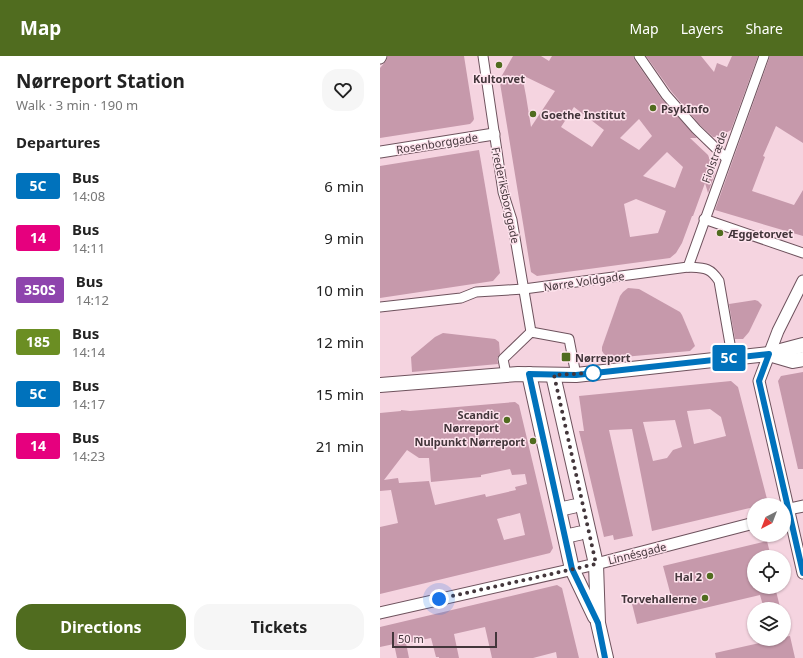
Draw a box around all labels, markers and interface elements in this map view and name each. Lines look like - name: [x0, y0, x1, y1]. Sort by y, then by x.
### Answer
- text: Map: [20, 15, 61, 41]
- text: Map: [630, 19, 659, 38]
- text: Layers: [681, 19, 723, 38]
- text: Share: [745, 19, 783, 38]
- marker: Kultorvet: [494, 60, 504, 70]
- text: Nørreport Station: [16, 68, 185, 94]
- button: heart: [322, 69, 364, 111]
- place label: Kultorvet: [473, 71, 525, 86]
- text: Walk · 3 min · 190 m: [16, 96, 138, 114]
- place label: PsykInfo: [661, 101, 709, 116]
- marker: PsykInfo: [648, 103, 658, 113]
- place label: Goethe Institut: [541, 107, 626, 122]
- marker: Goethe Institut: [528, 109, 538, 119]
- street label: Rosenborggade: [395, 129, 479, 157]
- street label: Fiolstræde: [698, 129, 730, 185]
- text: Departures: [16, 132, 100, 152]
- street label: Frederiksborggade: [488, 145, 524, 245]
- text: Bus: [72, 167, 99, 187]
- text: 5C: [30, 176, 47, 195]
- text: 6 min: [324, 176, 364, 196]
- text: 14:08: [72, 187, 105, 205]
- text: Bus: [72, 219, 99, 239]
- place label: Æggetorvet: [728, 226, 793, 241]
- text: 14: [30, 228, 46, 247]
- text: 9 min: [324, 228, 364, 248]
- marker: Æggetorvet: [715, 228, 725, 238]
- text: 14:11: [72, 239, 105, 257]
- street label: Nørre Voldgade: [543, 268, 625, 294]
- text: Bus: [76, 271, 103, 291]
- text: 350S: [24, 280, 56, 299]
- text: 10 min: [316, 280, 364, 300]
- text: 14:12: [76, 291, 109, 309]
- text: Bus: [72, 323, 99, 343]
- text: 185: [26, 332, 50, 351]
- text: 12 min: [316, 332, 364, 352]
- text: 14:14: [72, 343, 105, 361]
- line badge: 5C: [711, 345, 747, 371]
- text: 5C: [721, 348, 738, 367]
- place label: Nørreport: [575, 350, 631, 365]
- marker: Nørreport: [560, 351, 572, 363]
- unlabelled marker: [584, 364, 602, 382]
- text: Bus: [72, 375, 99, 395]
- text: 5C: [30, 384, 47, 403]
- text: 15 min: [316, 384, 364, 404]
- text: 14:17: [72, 395, 105, 413]
- place label: Scandic Nørreport: [444, 407, 499, 435]
- marker: Scandic Nørreport: [502, 415, 512, 425]
- text: Bus: [72, 427, 99, 447]
- place label: Nulpunkt Nørreport: [414, 434, 525, 449]
- text: 14: [30, 436, 46, 455]
- text: 21 min: [316, 436, 364, 456]
- marker: Nulpunkt Nørreport: [528, 436, 538, 446]
- text: 14:23: [72, 447, 105, 465]
- north arrow: [747, 498, 791, 542]
- map controls: [747, 498, 791, 646]
- street label: Linnésgade: [606, 539, 668, 567]
- button: locate: [747, 550, 791, 594]
- place label: Hal 2: [675, 569, 702, 584]
- marker: Hal 2: [705, 571, 715, 581]
- your location: [429, 589, 449, 609]
- place label: Torvehallerne: [621, 591, 697, 606]
- marker: Torvehallerne: [700, 593, 710, 603]
- button: layers: [747, 602, 791, 646]
- button: Directions: [16, 604, 186, 650]
- button: Tickets: [194, 604, 364, 650]
- scale bar: [392, 630, 497, 649]
- text: 50 m: [398, 631, 424, 646]

